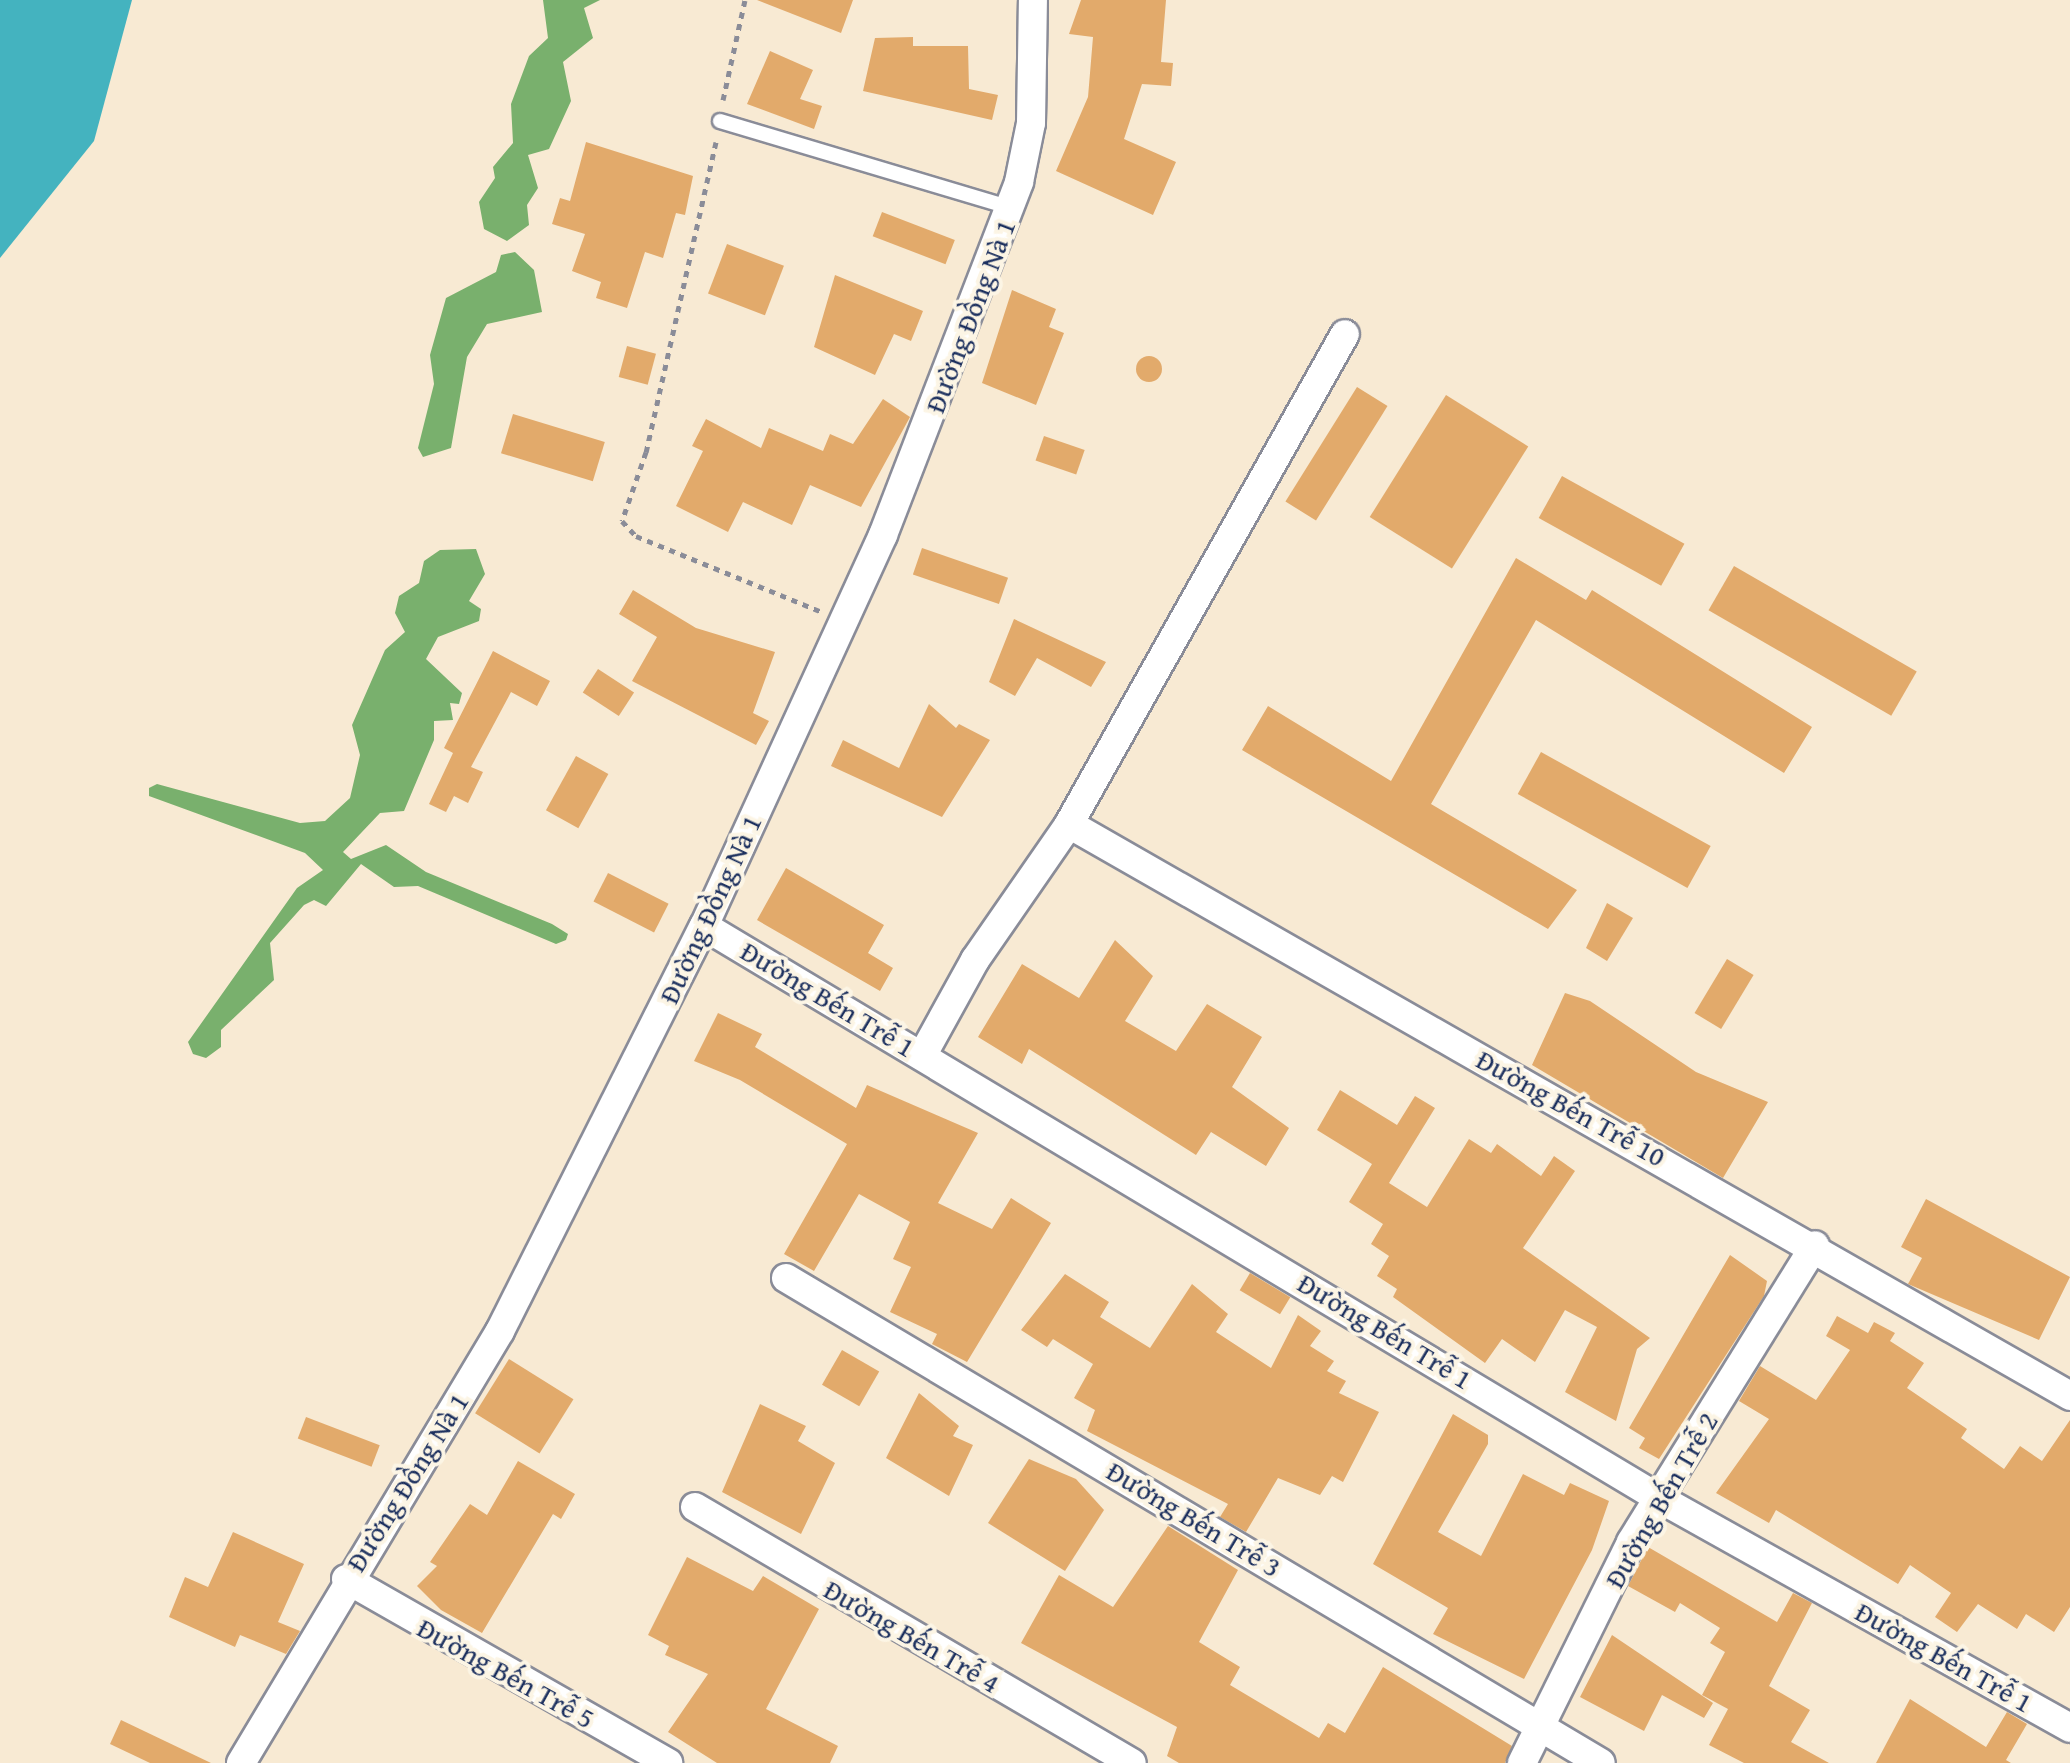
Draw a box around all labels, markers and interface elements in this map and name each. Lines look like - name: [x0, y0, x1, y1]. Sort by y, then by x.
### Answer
- street label: Đường Đồng Nà 1: [918, 215, 1022, 417]
- street label: Đường Đồng Nà 1: [652, 809, 768, 1009]
- street label: Đường Bến Trễ 1: [735, 934, 921, 1064]
- street label: Đường Bến Trễ 10: [1471, 1042, 1671, 1174]
- street label: Đường Bến Trễ 1: [1292, 1266, 1478, 1396]
- street label: Đường Đồng Nà 1: [339, 1386, 475, 1578]
- street label: Đường Bến Trễ 2: [1597, 1406, 1725, 1594]
- street label: Đường Bến Trễ 3: [1101, 1454, 1287, 1584]
- street label: Đường Bến Trễ 4: [818, 1572, 1006, 1700]
- street label: Đường Bến Trễ 1: [1850, 1595, 2038, 1719]
- street label: Đường Bến Trễ 5: [412, 1611, 600, 1735]

